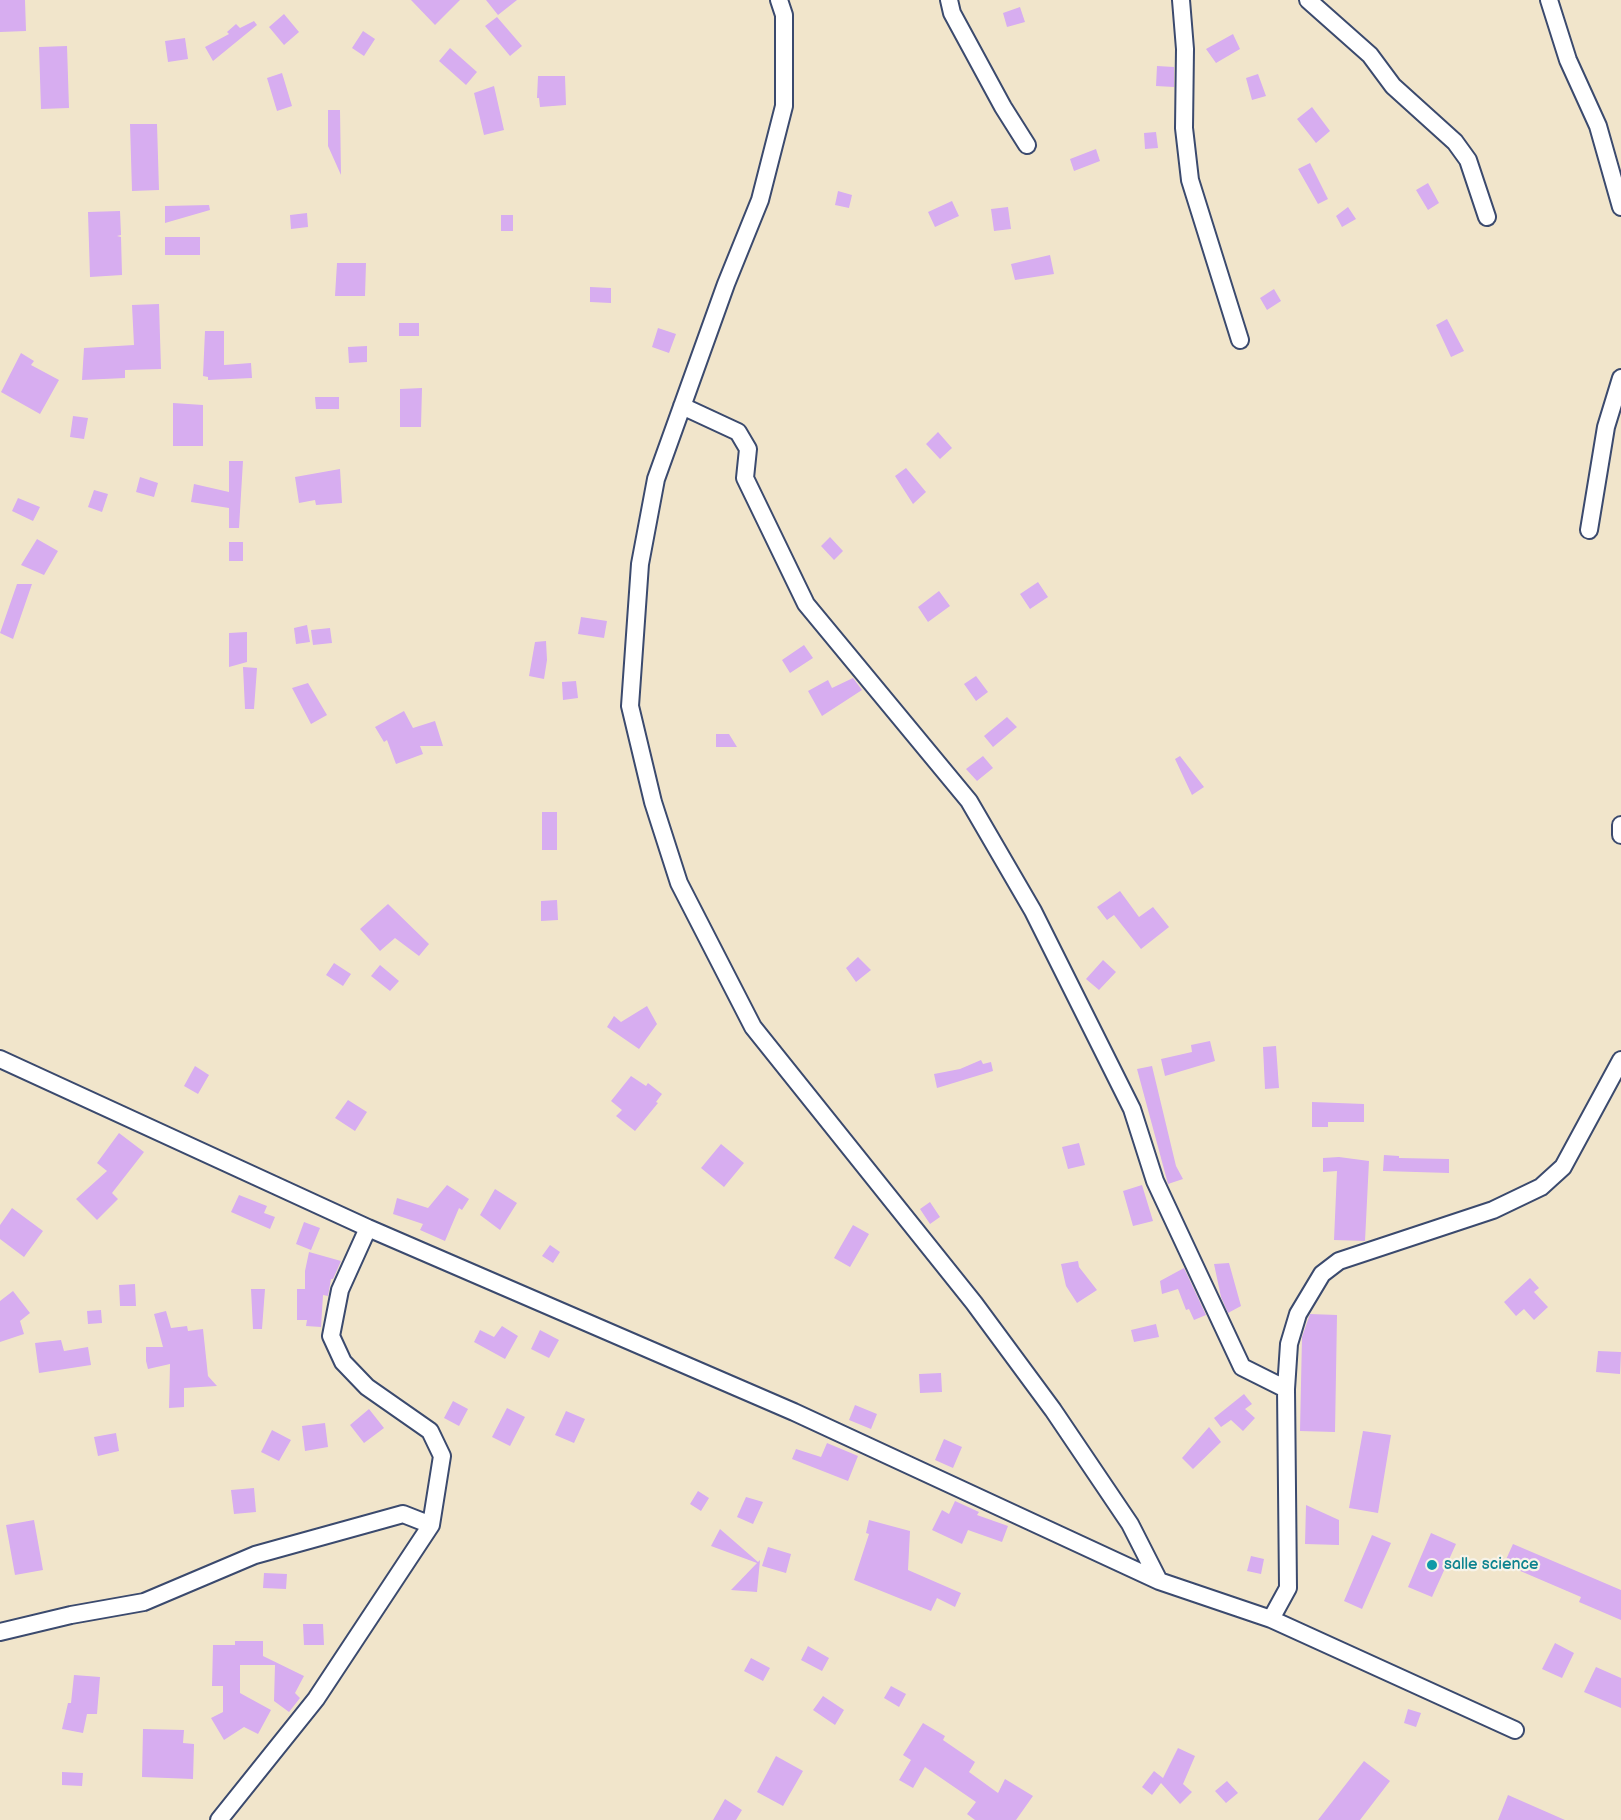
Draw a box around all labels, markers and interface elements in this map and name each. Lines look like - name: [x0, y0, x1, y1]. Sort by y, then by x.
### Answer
- place label: salle science: [1444, 1555, 1538, 1575]
- marker: salle science: [1425, 1558, 1439, 1572]

